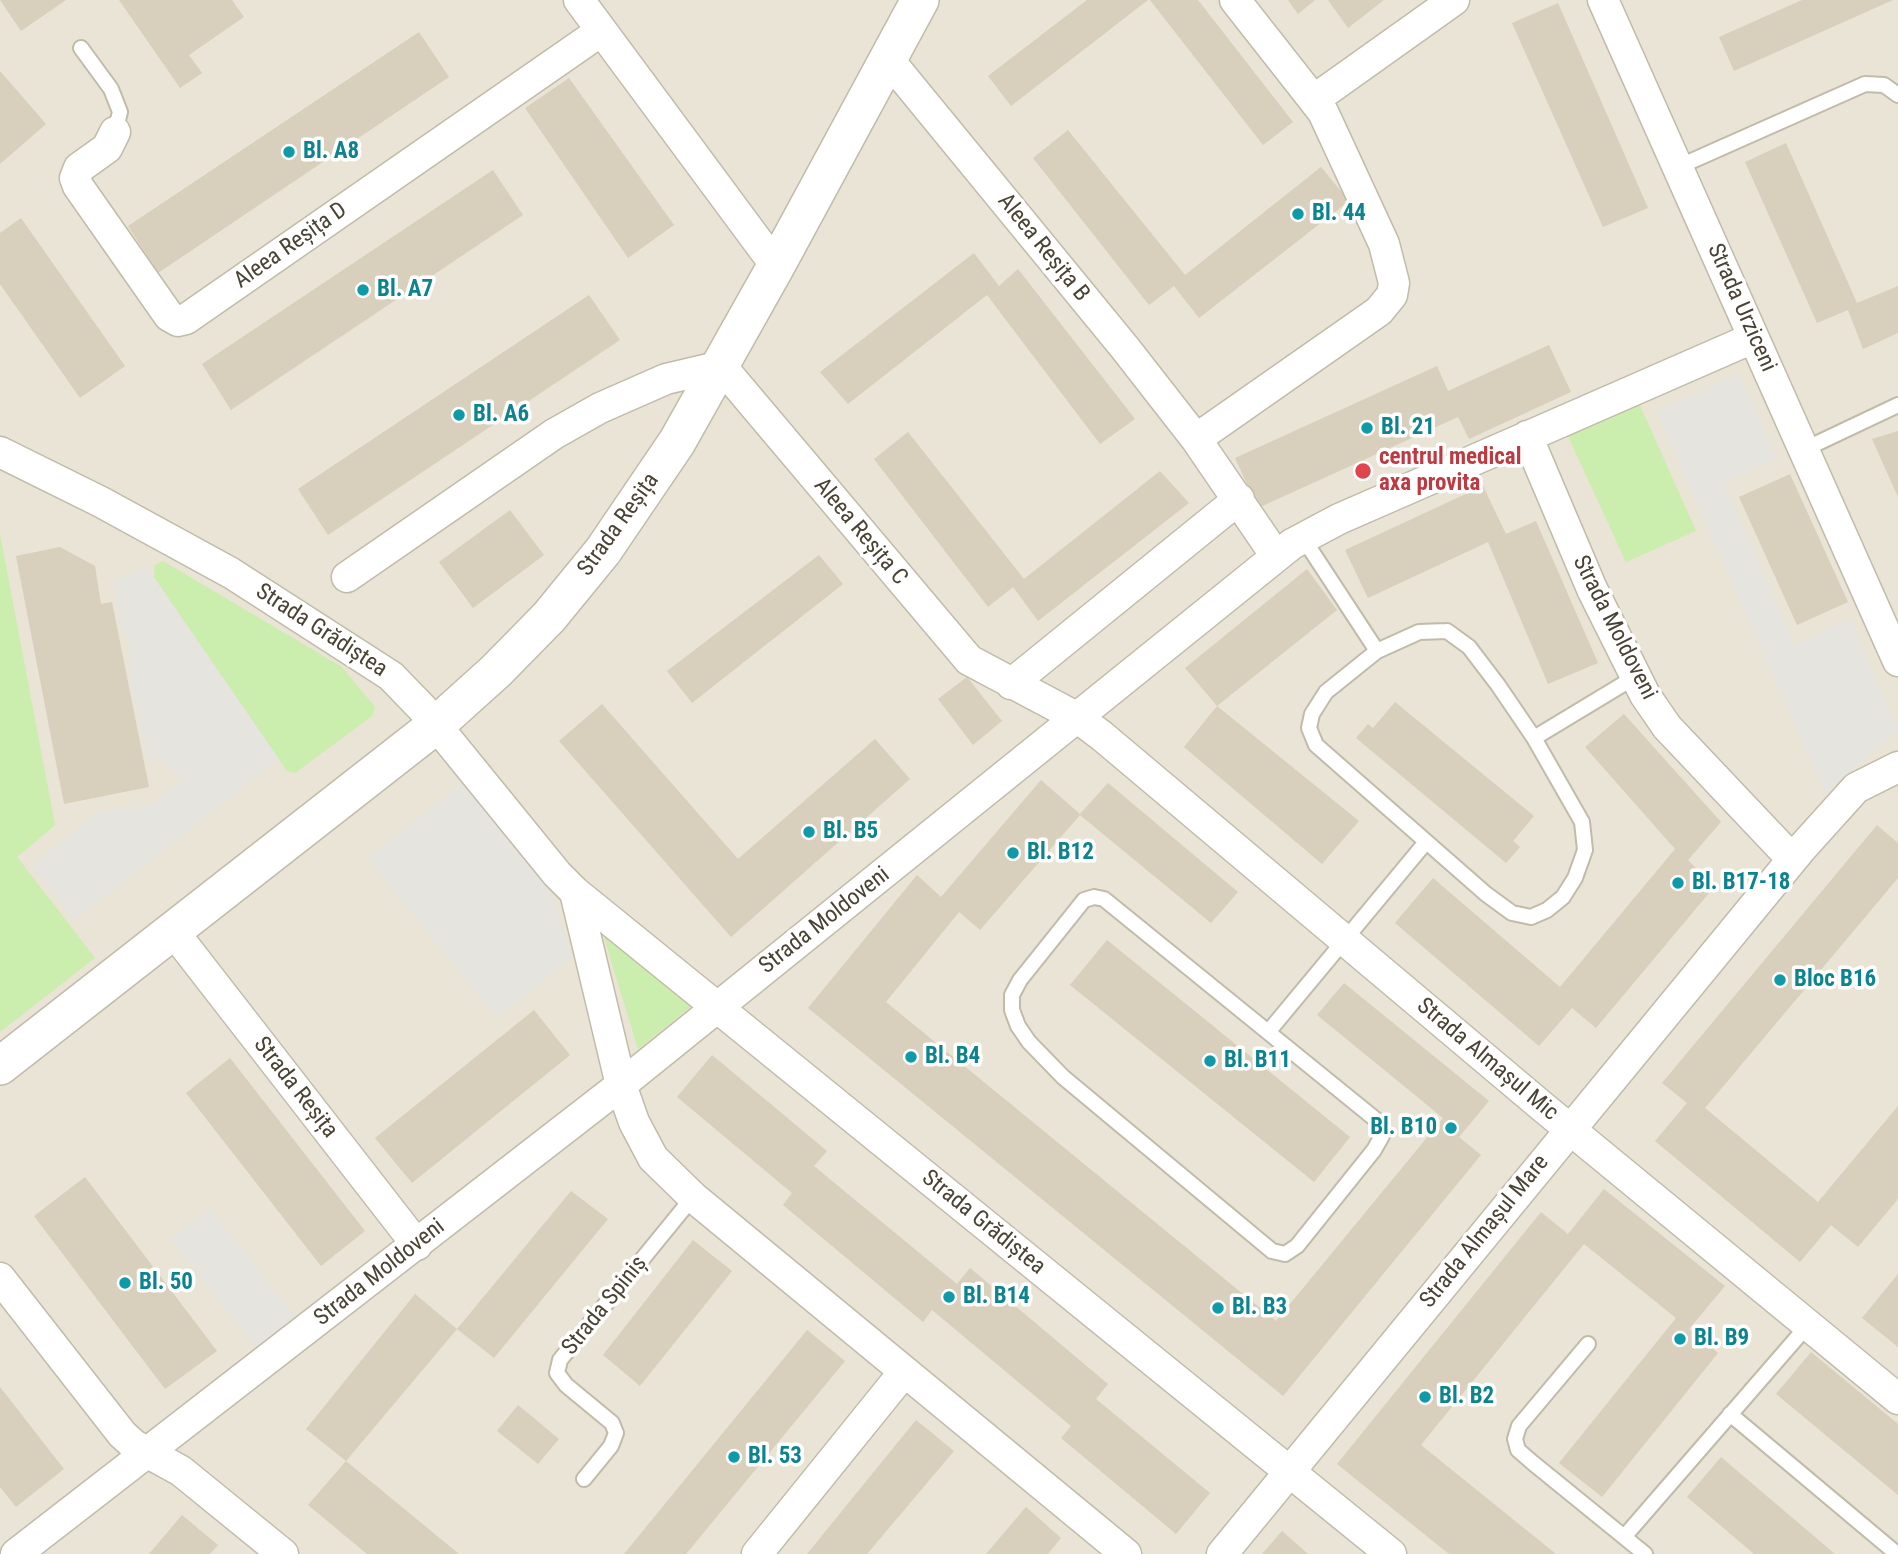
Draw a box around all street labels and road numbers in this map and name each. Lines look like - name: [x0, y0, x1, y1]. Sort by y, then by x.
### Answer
- street label: Aleea Reșița B: [991, 188, 1095, 308]
- street label: Aleea Reșița D: [229, 197, 353, 295]
- street label: Strada Urziceni: [1701, 240, 1781, 376]
- street label: Strada Reșița: [572, 468, 666, 582]
- street label: Aleea Reșița C: [807, 473, 913, 591]
- street label: Strada Moldoveni: [1566, 551, 1662, 705]
- street label: Strada Grădiștea: [250, 578, 392, 684]
- street label: Strada Moldoveni: [754, 862, 896, 980]
- street label: Strada Almașul Mic: [1411, 993, 1563, 1127]
- street label: Strada Reșița: [247, 1032, 343, 1144]
- street label: Strada Almașul Mare: [1415, 1150, 1555, 1314]
- street label: Strada Grădiștea: [916, 1165, 1050, 1281]
- street label: Strada Moldoveni: [309, 1214, 451, 1332]
- street label: Strada Spiniș: [557, 1251, 653, 1361]

